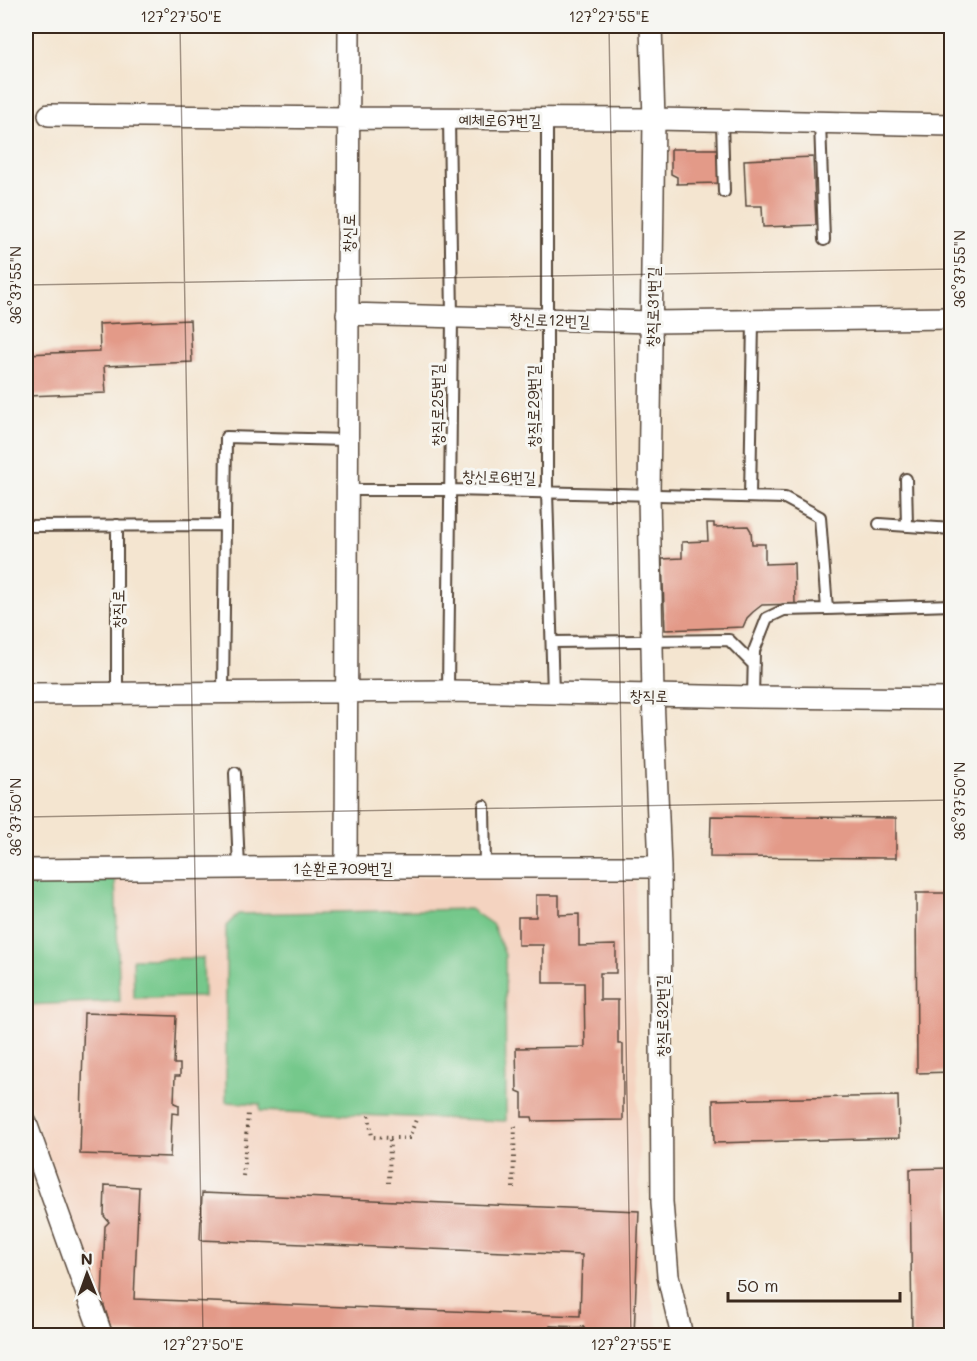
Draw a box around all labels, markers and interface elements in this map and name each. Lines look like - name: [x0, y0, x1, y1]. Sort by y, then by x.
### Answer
- text: 127°27'50"E: [140, 6, 222, 26]
- text: 127°27'55"E: [569, 6, 650, 26]
- street label: 예체로67번길: [459, 109, 542, 130]
- street label: 창신로: [337, 214, 359, 252]
- text: 36°37'55"N: [949, 230, 969, 308]
- text: 36°37'55"N: [5, 246, 25, 324]
- street label: 창직로31번길: [641, 266, 663, 348]
- street label: 창신로12번길: [509, 307, 591, 331]
- street label: 창직로25번길: [426, 364, 447, 446]
- street label: 창직로29번길: [522, 365, 543, 447]
- street label: 창신로6번길: [462, 465, 536, 487]
- street label: 창직로: [107, 590, 128, 628]
- street label: 창직로: [630, 684, 668, 706]
- text: 36°37'50"N: [949, 762, 969, 840]
- text: 36°37'50"N: [5, 778, 25, 856]
- street label: 1순환로709번길: [293, 857, 393, 878]
- street label: 창직로32번길: [651, 975, 672, 1057]
- north arrow: [57, 1244, 117, 1304]
- text: N: [80, 1248, 93, 1269]
- scale bar: [728, 1265, 900, 1303]
- text: 50 m: [737, 1273, 779, 1297]
- text: 127°27'50"E: [162, 1334, 244, 1354]
- text: 127°27'55"E: [591, 1334, 672, 1354]

